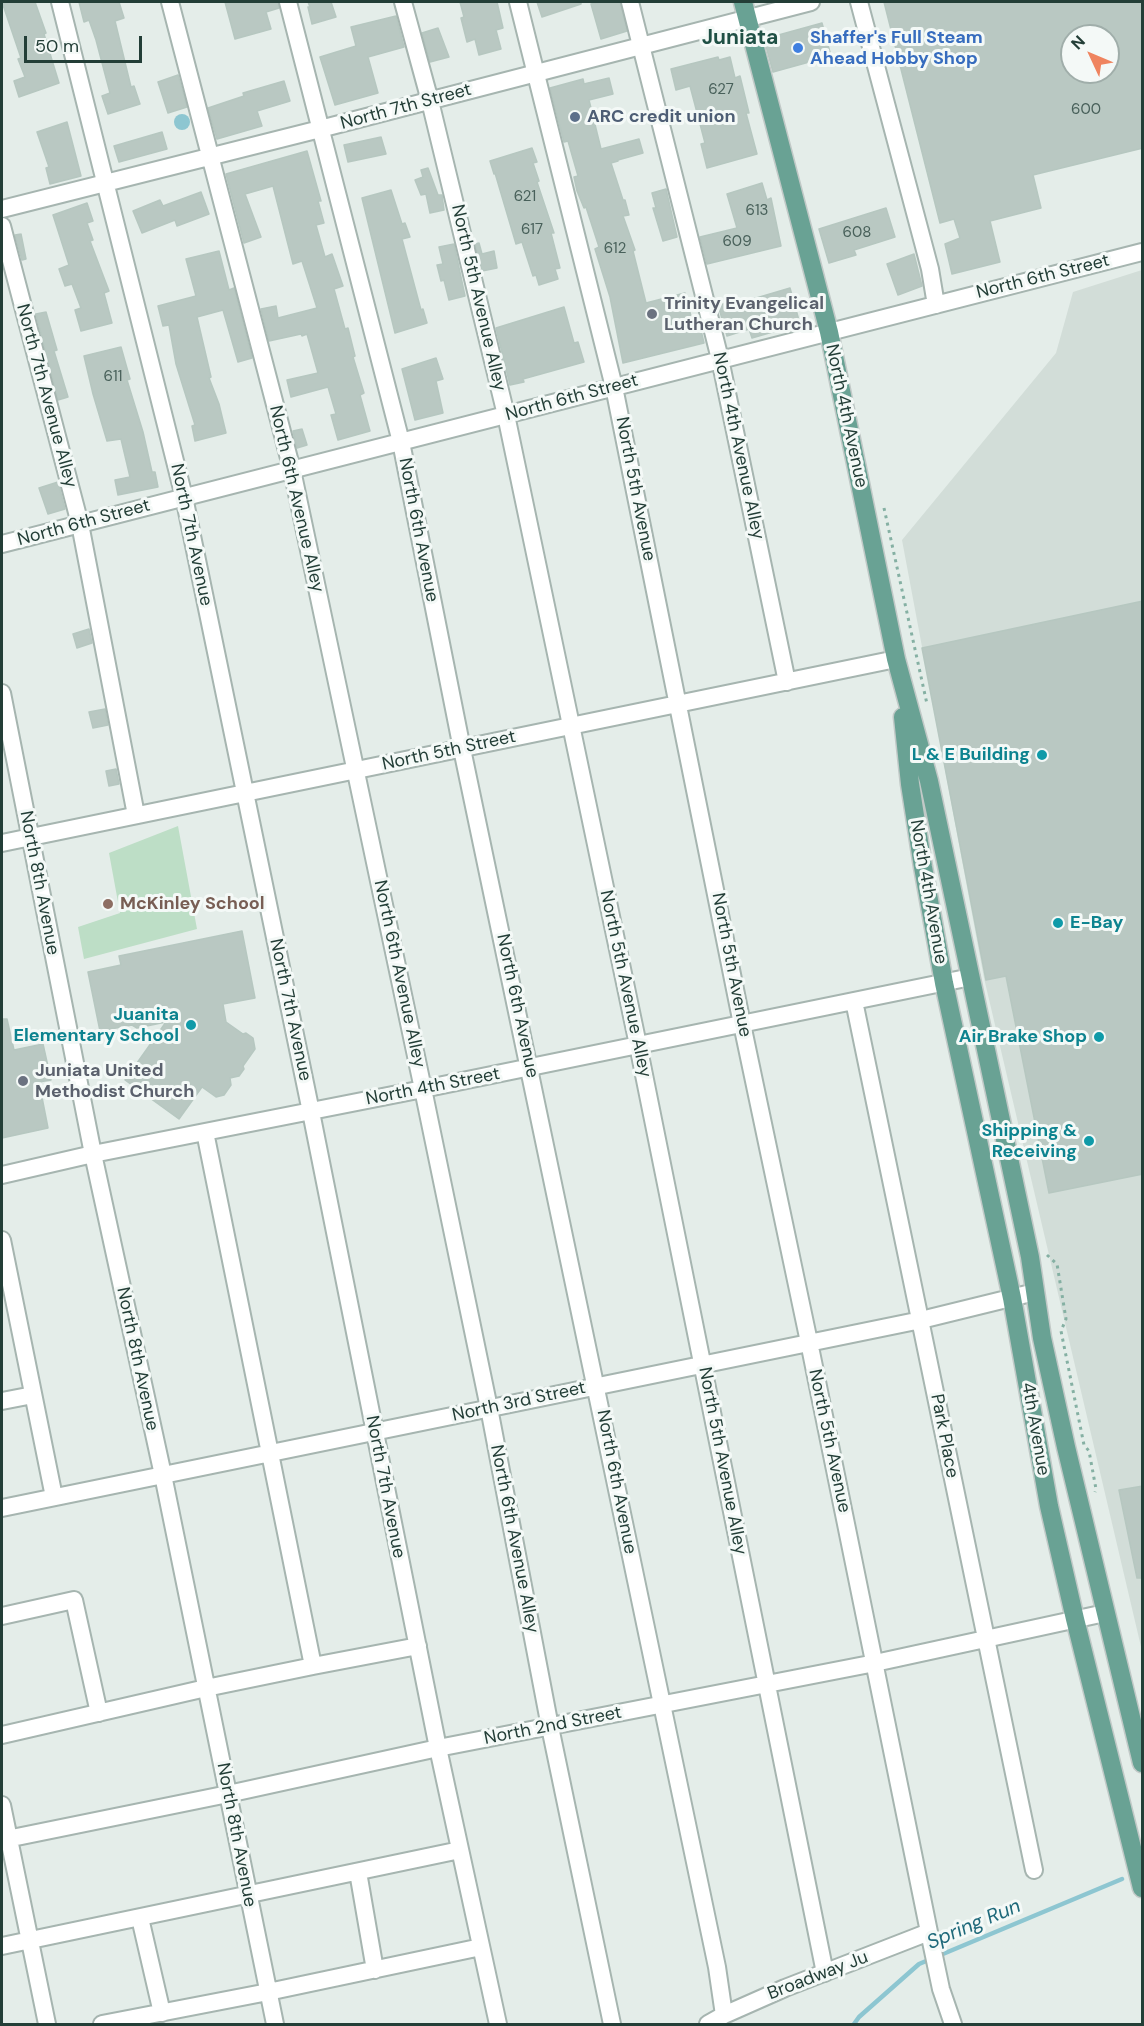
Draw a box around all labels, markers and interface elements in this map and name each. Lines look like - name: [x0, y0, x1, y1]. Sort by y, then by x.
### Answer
- scale bar: [27, 24, 146, 62]
- north arrow: [1060, 24, 1120, 84]
- district label: Juniata: [702, 25, 778, 51]
- place label: Shaffer's Full Steam Ahead Hobby Shop: [810, 27, 983, 70]
- text: N: [1067, 31, 1090, 54]
- text: 50 m: [35, 34, 79, 58]
- marker: Shaffer's Full Steam Ahead Hobby Shop: [791, 41, 805, 55]
- street label: North 7th Street: [338, 79, 474, 135]
- house number: 627: [708, 81, 734, 99]
- house number: 600: [1071, 101, 1101, 119]
- place label: ARC credit union: [587, 106, 736, 128]
- marker: ARC credit union: [568, 110, 582, 124]
- house number: 621: [514, 188, 536, 206]
- house number: 613: [746, 202, 768, 220]
- street label: North 5th Avenue Alley: [446, 203, 510, 393]
- house number: 617: [521, 221, 543, 239]
- house number: 608: [843, 224, 871, 242]
- house number: 609: [722, 233, 752, 251]
- house number: 612: [604, 240, 626, 258]
- street label: North 6th Street: [974, 250, 1112, 304]
- place label: Trinity Evangelical Lutheran Church: [664, 293, 824, 336]
- street label: North 7th Avenue Alley: [11, 302, 81, 490]
- marker: Trinity Evangelical Lutheran Church: [645, 307, 659, 321]
- street label: North 4th Avenue: [820, 342, 872, 490]
- street label: North 4th Avenue Alley: [708, 350, 768, 542]
- house number: 611: [104, 368, 122, 386]
- street label: North 6th Street: [503, 370, 641, 426]
- street label: North 6th Avenue Alley: [264, 403, 328, 595]
- street label: North 5th Avenue: [610, 415, 660, 563]
- street label: North 6th Avenue: [393, 456, 443, 604]
- street label: North 7th Avenue: [165, 462, 217, 608]
- street label: North 6th Street: [15, 495, 153, 551]
- street label: North 5th Street: [380, 726, 518, 776]
- place label: L & E Building: [912, 744, 1030, 766]
- marker: L & E Building: [1035, 748, 1049, 762]
- street label: North 8th Avenue: [14, 809, 64, 957]
- street label: North 4th Avenue: [905, 818, 951, 966]
- street label: North 6th Avenue Alley: [369, 878, 429, 1070]
- street label: North 5th Avenue Alley: [595, 888, 655, 1080]
- street label: North 5th Avenue: [706, 891, 756, 1039]
- place label: McKinley School: [120, 893, 265, 915]
- marker: McKinley School: [101, 897, 115, 911]
- place label: E-Bay: [1070, 912, 1123, 934]
- marker: E-Bay: [1051, 916, 1065, 930]
- street label: North 6th Avenue: [491, 932, 543, 1080]
- street label: North 7th Avenue: [264, 937, 316, 1083]
- place label: Juanita Elementary School: [13, 1004, 179, 1046]
- marker: Juanita Elementary School: [184, 1018, 198, 1032]
- place label: Air Brake Shop: [959, 1026, 1087, 1048]
- marker: Air Brake Shop: [1092, 1030, 1106, 1044]
- place label: Juniata United Methodist Church: [35, 1060, 194, 1102]
- street label: North 4th Street: [364, 1063, 502, 1111]
- marker: Juniata United Methodist Church: [16, 1074, 30, 1088]
- place label: Shipping & Receiving: [981, 1120, 1077, 1162]
- marker: Shipping & Receiving: [1082, 1134, 1096, 1148]
- street label: North 8th Avenue: [111, 1285, 163, 1433]
- street label: North 5th Avenue Alley: [693, 1365, 751, 1557]
- street label: North 5th Avenue: [803, 1367, 855, 1515]
- street label: North 3rd Street: [450, 1377, 588, 1427]
- street label: 4th Avenue: [1016, 1381, 1054, 1477]
- street label: Park Place: [925, 1392, 963, 1480]
- street label: North 6th Avenue: [591, 1408, 641, 1556]
- street label: North 7th Avenue: [361, 1414, 409, 1560]
- street label: North 6th Avenue Alley: [485, 1443, 543, 1635]
- street label: North 2nd Street: [482, 1702, 624, 1750]
- street label: North 8th Avenue: [211, 1761, 261, 1909]
- water label: Spring Run: [924, 1895, 1024, 1955]
- street label: Broadway Ju: [765, 1947, 871, 2005]

